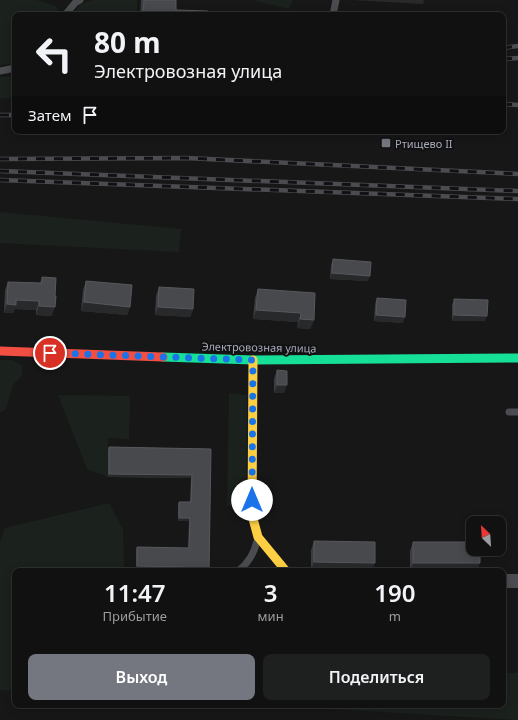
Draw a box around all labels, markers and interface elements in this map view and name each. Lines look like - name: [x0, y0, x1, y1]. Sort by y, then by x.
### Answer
- text: 80 m: [94, 23, 161, 61]
- icon: left: [28, 28, 80, 80]
- text: Электровозная улица: [94, 59, 282, 83]
- icon: arrive: [79, 104, 101, 126]
- text: Затем: [28, 105, 71, 125]
- place label: Ртищево II: [395, 136, 453, 151]
- marker: Ртищево II: [380, 137, 392, 149]
- pin: [33, 336, 67, 370]
- street label: Электровозная улица: [201, 338, 317, 356]
- icon: arrive: [39, 342, 61, 364]
- position arrow: [231, 479, 273, 521]
- north arrow: [466, 516, 506, 556]
- map controls: [466, 516, 506, 556]
- text: 11:47: [104, 576, 166, 609]
- text: 3: [264, 576, 277, 609]
- text: 190: [374, 576, 415, 609]
- text: Прибытие: [103, 607, 167, 625]
- text: мин: [258, 607, 284, 625]
- text: m: [389, 607, 401, 625]
- button: Выход: [28, 654, 255, 700]
- button: Поделиться: [263, 654, 490, 700]

